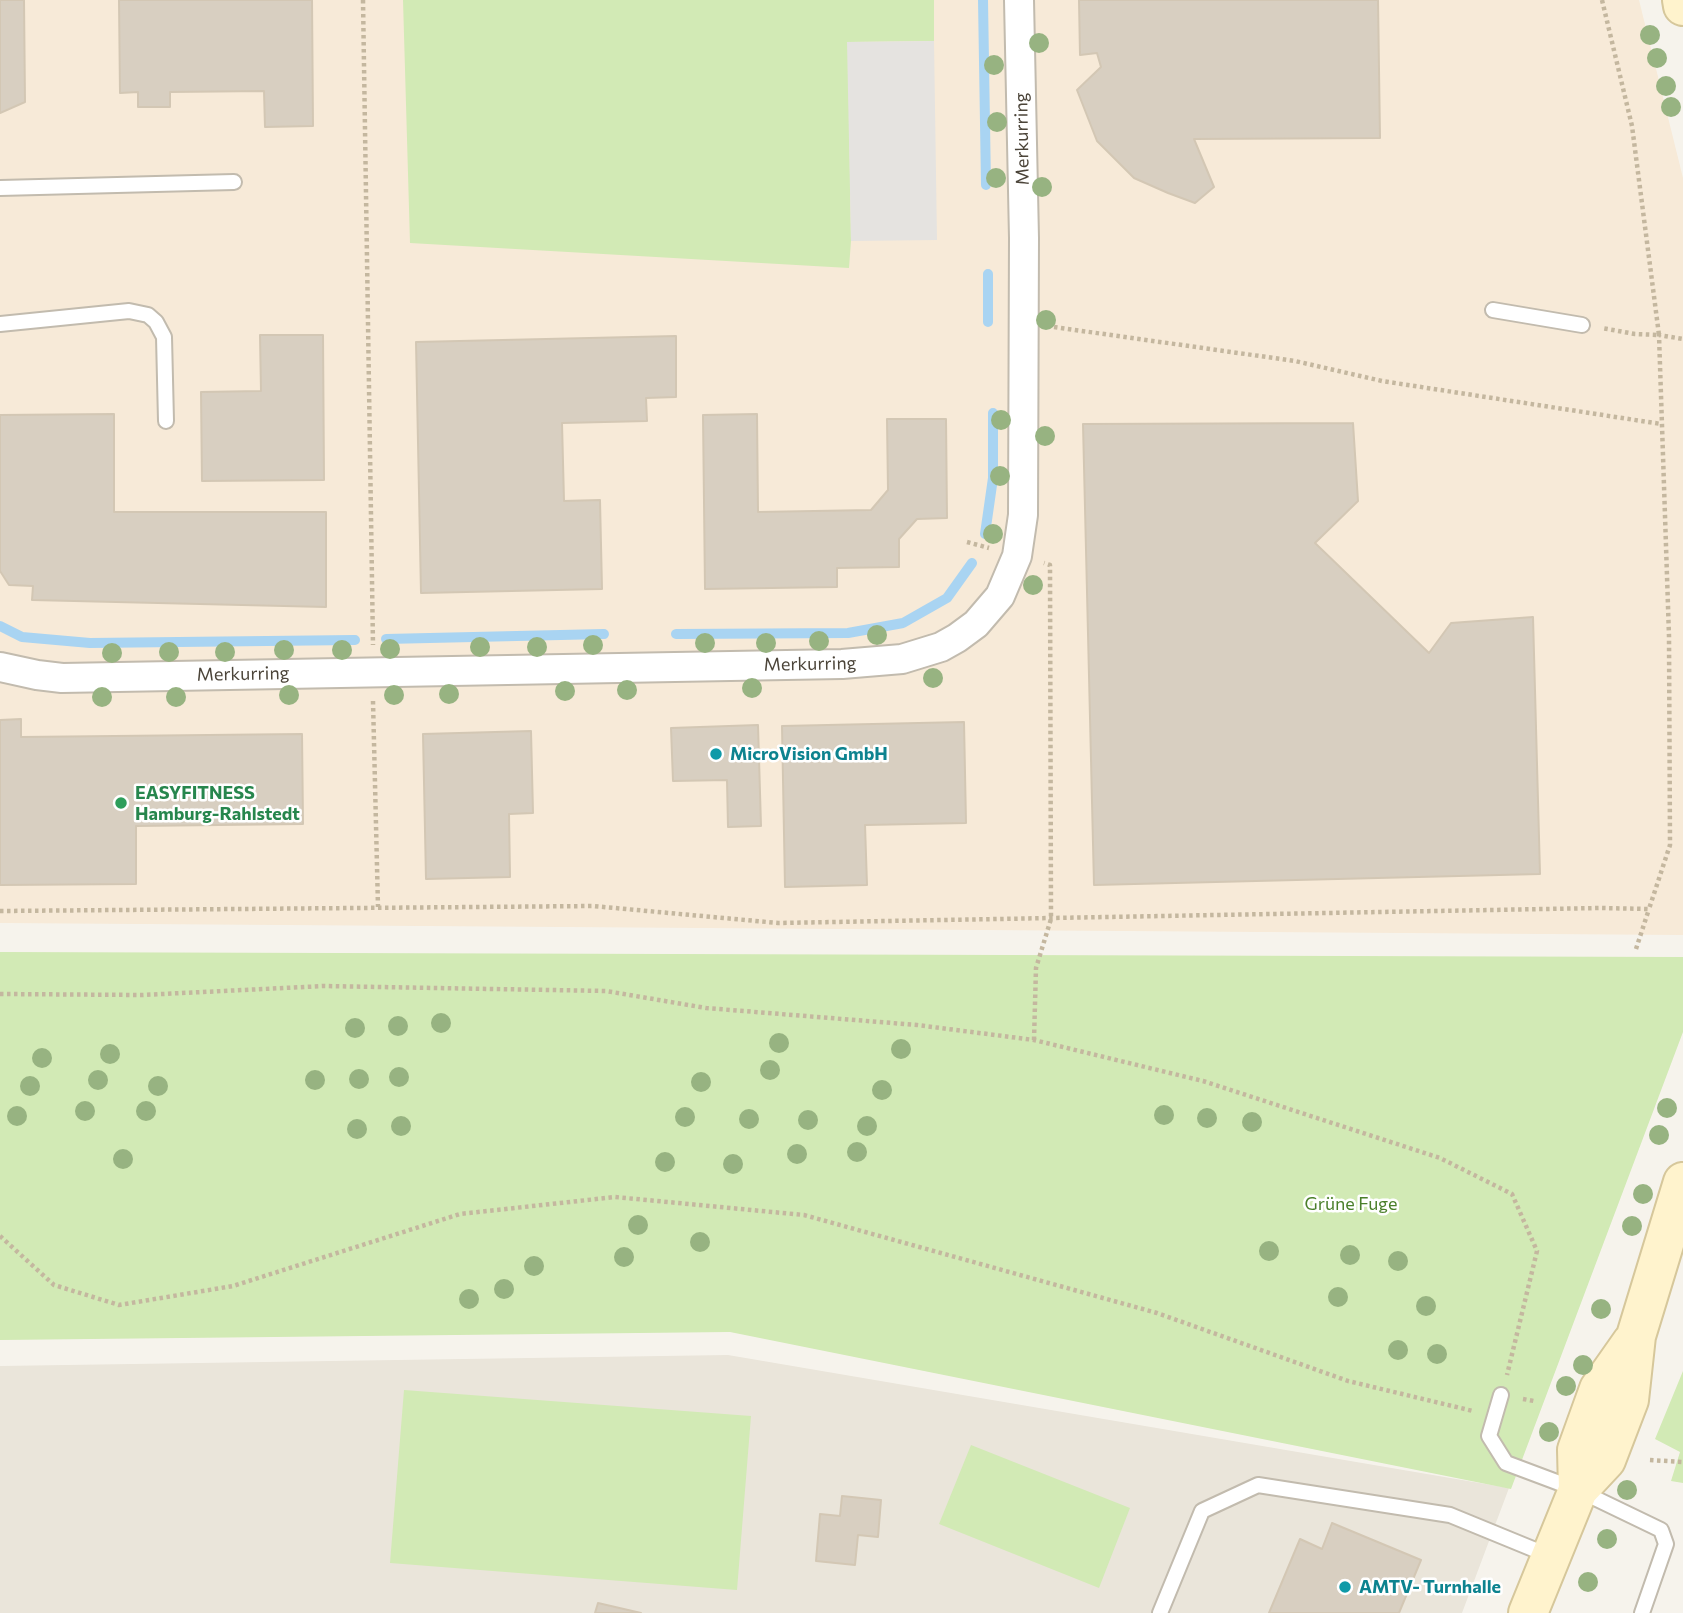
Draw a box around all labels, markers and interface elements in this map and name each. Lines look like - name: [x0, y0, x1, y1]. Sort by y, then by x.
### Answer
- street label: Merkurring: [1010, 92, 1034, 186]
- street label: Merkurring: [763, 652, 857, 676]
- street label: Merkurring: [196, 662, 290, 686]
- place label: MicroVision GmbH: [730, 743, 888, 765]
- marker: MicroVision GmbH: [708, 746, 724, 762]
- place label: EASYFITNESS Hamburg-Rahlstedt: [135, 782, 300, 824]
- marker: EASYFITNESS Hamburg-Rahlstedt: [113, 795, 129, 811]
- park label: Grüne Fuge: [1305, 1193, 1397, 1215]
- place label: AMTV- Turnhalle: [1359, 1576, 1501, 1598]
- marker: AMTV- Turnhalle: [1337, 1579, 1353, 1595]

